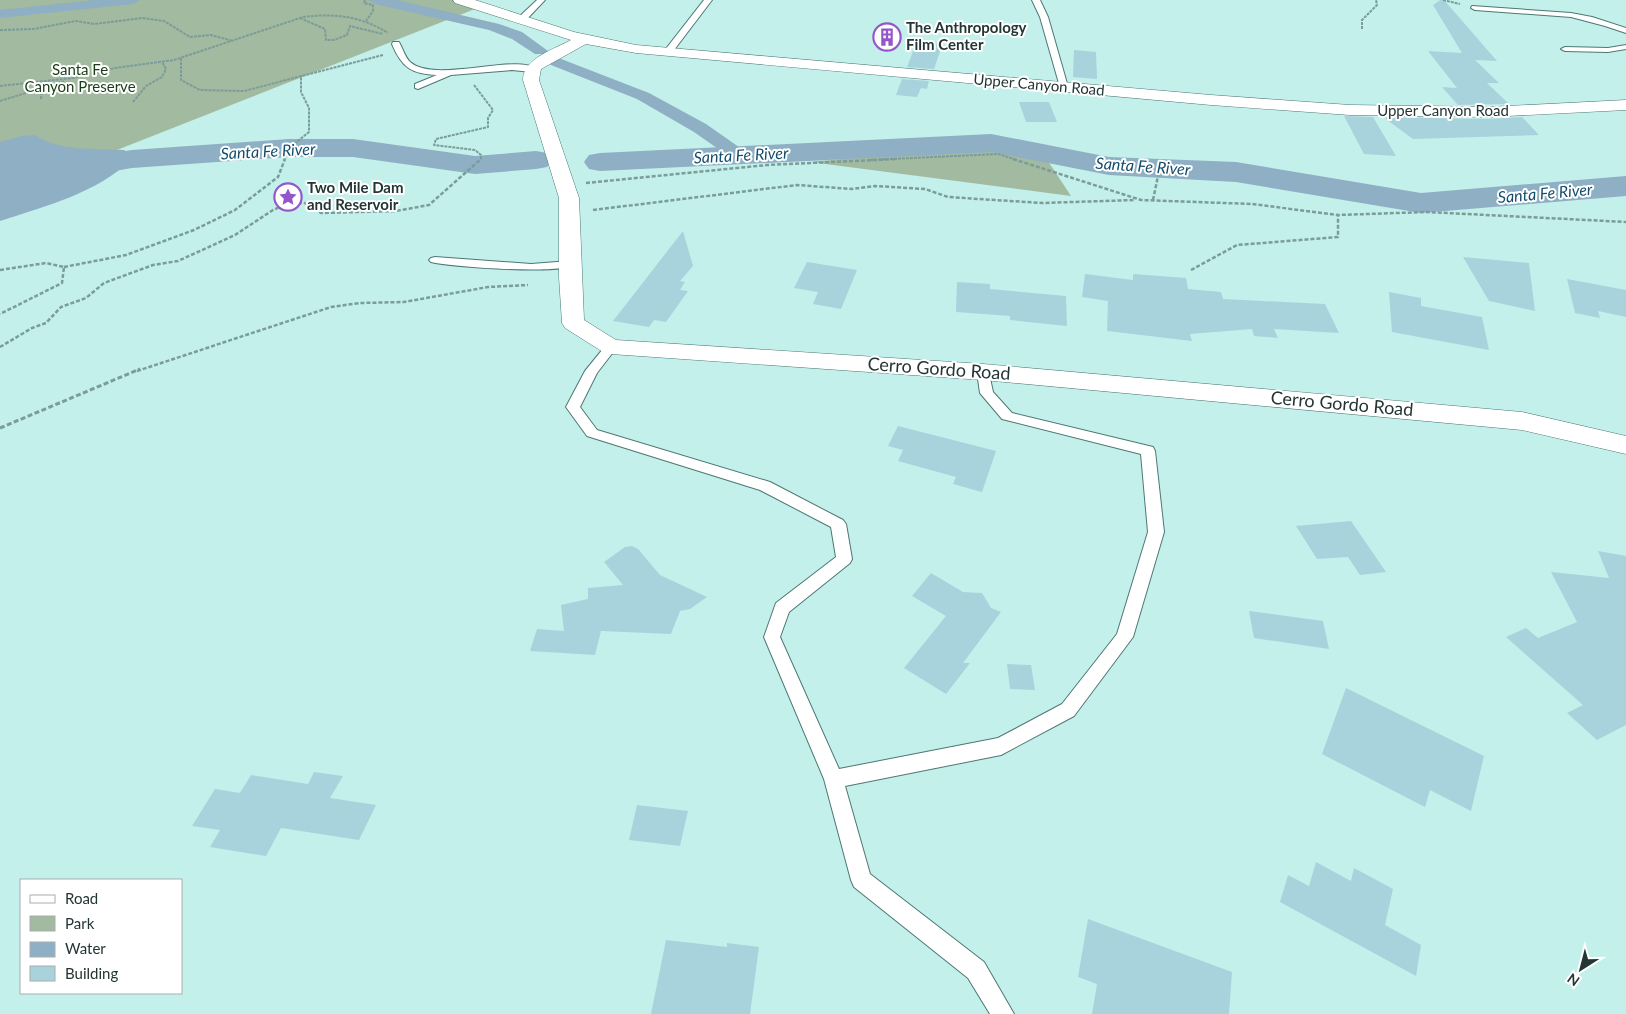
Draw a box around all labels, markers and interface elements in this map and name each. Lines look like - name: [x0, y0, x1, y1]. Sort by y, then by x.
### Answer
- place label: The Anthropology Film Center: [906, 18, 1027, 53]
- building icon: The Anthropology Film Center: [872, 22, 902, 52]
- park label: Santa Fe Canyon Preserve: [24, 60, 136, 95]
- street label: Upper Canyon Road: [973, 69, 1105, 99]
- street label: Upper Canyon Road: [1377, 101, 1509, 119]
- water label: Santa Fe River: [220, 139, 316, 162]
- water label: Santa Fe River: [693, 143, 789, 166]
- water label: Santa Fe River: [1095, 153, 1191, 178]
- place label: Two Mile Dam and Reservoir: [307, 178, 404, 213]
- water label: Santa Fe River: [1497, 179, 1593, 206]
- place icon: Two Mile Dam and Reservoir: [273, 182, 303, 212]
- street label: Cerro Gordo Road: [867, 352, 1011, 384]
- street label: Cerro Gordo Road: [1270, 386, 1414, 420]
- legend: [20, 879, 182, 994]
- text: Road: [65, 889, 98, 907]
- text: Park: [65, 914, 95, 932]
- text: Water: [65, 939, 106, 957]
- north arrow: [1556, 944, 1606, 994]
- text: Building: [65, 964, 118, 982]
- text: N: [1564, 970, 1582, 990]

